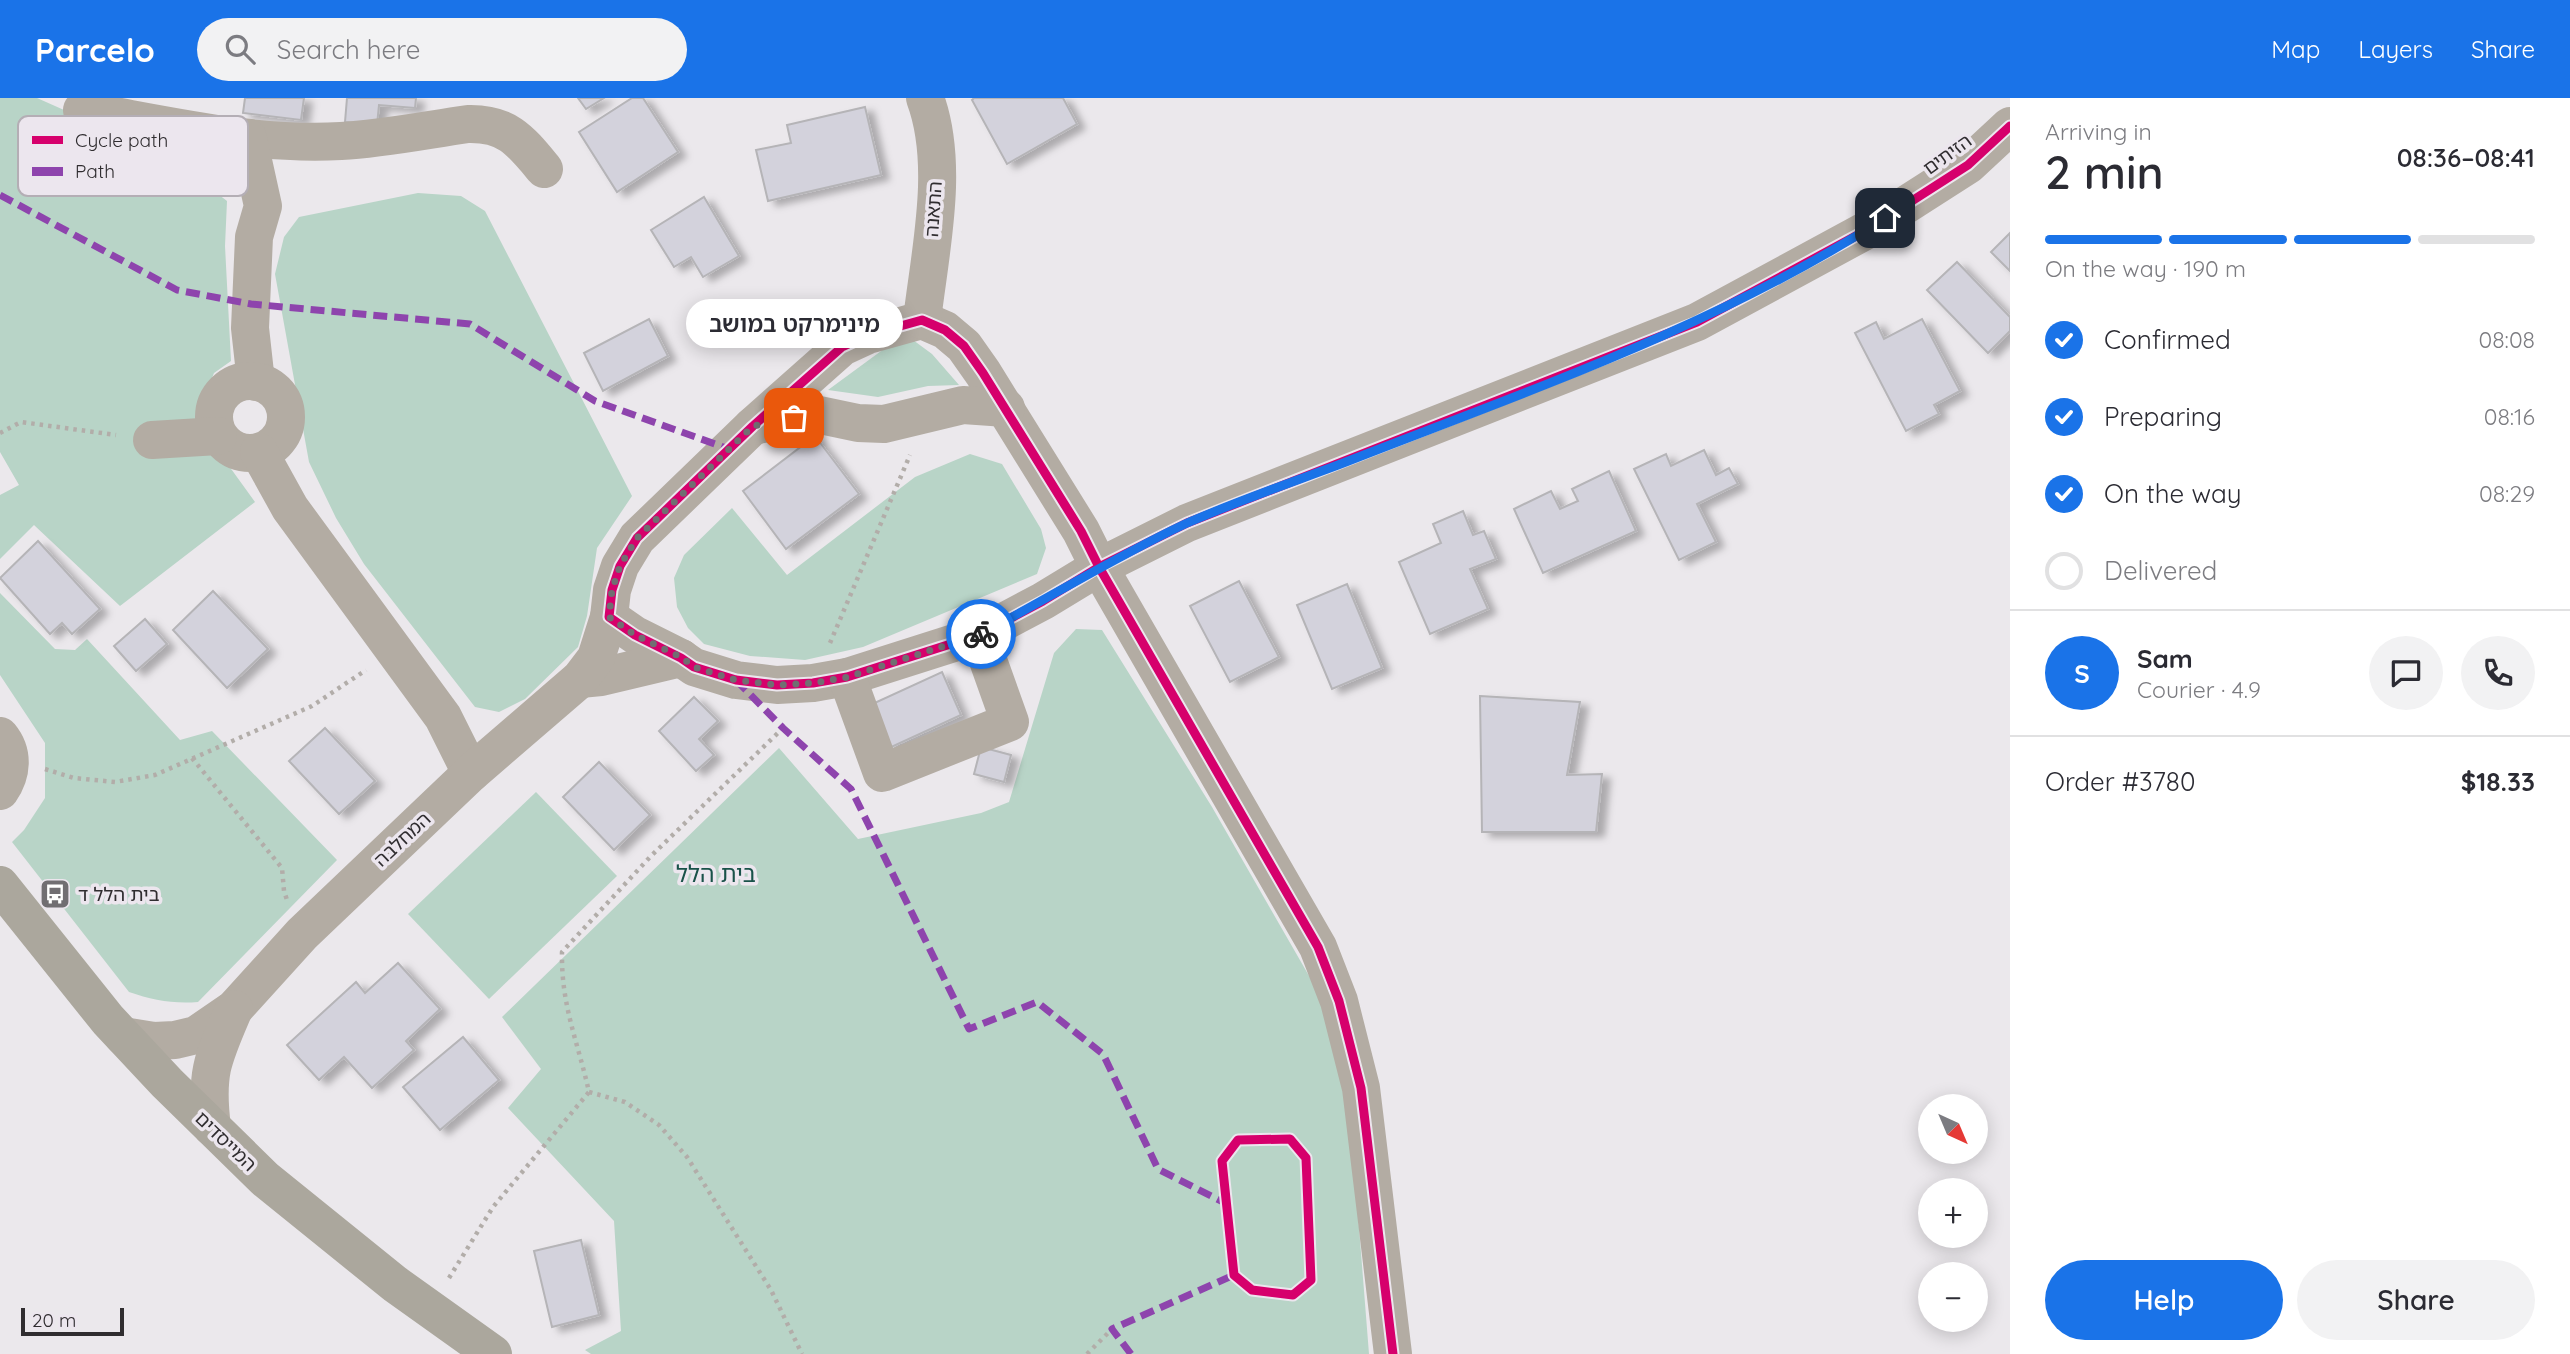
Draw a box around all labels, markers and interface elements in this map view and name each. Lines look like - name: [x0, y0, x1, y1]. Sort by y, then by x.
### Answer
- search box: [197, 18, 687, 81]
- text: Parcelo: [35, 29, 155, 70]
- icon: search: [221, 30, 259, 68]
- text: Search here: [277, 33, 420, 66]
- text: Map: [2271, 34, 2320, 64]
- text: Layers: [2358, 34, 2433, 64]
- text: Share: [2471, 34, 2535, 64]
- legend: [18, 116, 248, 196]
- text: Arriving in: [2045, 117, 2152, 146]
- text: Cycle path: [75, 128, 168, 152]
- street label: הזיתים: [1918, 128, 1976, 180]
- text: 08:36–08:41: [2397, 141, 2535, 174]
- text: 2 min: [2045, 143, 2164, 201]
- text: Path: [75, 159, 115, 183]
- street label: התאנה: [919, 180, 947, 238]
- pin: [1855, 188, 1915, 248]
- icon: home: [1866, 199, 1904, 237]
- text: On the way · 190 m: [2045, 254, 2246, 283]
- callout: מינימרקט במושב: [686, 299, 903, 348]
- text: מינימרקט במושב: [709, 309, 880, 338]
- icon: check: [2045, 321, 2083, 359]
- text: Confirmed: [2104, 323, 2231, 356]
- text: 08:08: [2478, 325, 2535, 354]
- pin: [764, 388, 824, 448]
- icon: check: [2045, 398, 2083, 436]
- icon: bag: [775, 399, 813, 437]
- text: Preparing: [2104, 400, 2222, 433]
- text: 08:16: [2484, 402, 2535, 431]
- icon: check: [2045, 475, 2083, 513]
- text: On the way: [2104, 477, 2242, 510]
- text: 08:29: [2479, 479, 2535, 508]
- text: Delivered: [2104, 554, 2217, 587]
- courier: [946, 599, 1016, 669]
- icon: bike: [962, 615, 1000, 653]
- button: chat: [2369, 636, 2443, 710]
- button: phone: [2461, 636, 2535, 710]
- text: Sam: [2137, 642, 2193, 675]
- text: S: [2074, 657, 2090, 690]
- text: Courier · 4.9: [2137, 675, 2261, 704]
- text: Order #3780: [2045, 765, 2195, 798]
- text: $18.33: [2461, 765, 2535, 798]
- street label: המחלבה: [369, 807, 435, 871]
- district label: בית הלל: [676, 859, 756, 888]
- bus stop icon: בית הלל ד: [38, 877, 72, 911]
- place label: בית הלל ד: [78, 882, 160, 906]
- north arrow: [1918, 1094, 1988, 1164]
- map controls: [1918, 1094, 1988, 1332]
- street label: המייסדים: [190, 1106, 262, 1176]
- button: +: [1918, 1178, 1988, 1248]
- button: Help: [2045, 1260, 2283, 1340]
- button: Share: [2297, 1260, 2535, 1340]
- button: −: [1918, 1262, 1988, 1332]
- scale bar: [21, 1305, 124, 1337]
- text: 20 m: [32, 1308, 76, 1332]

